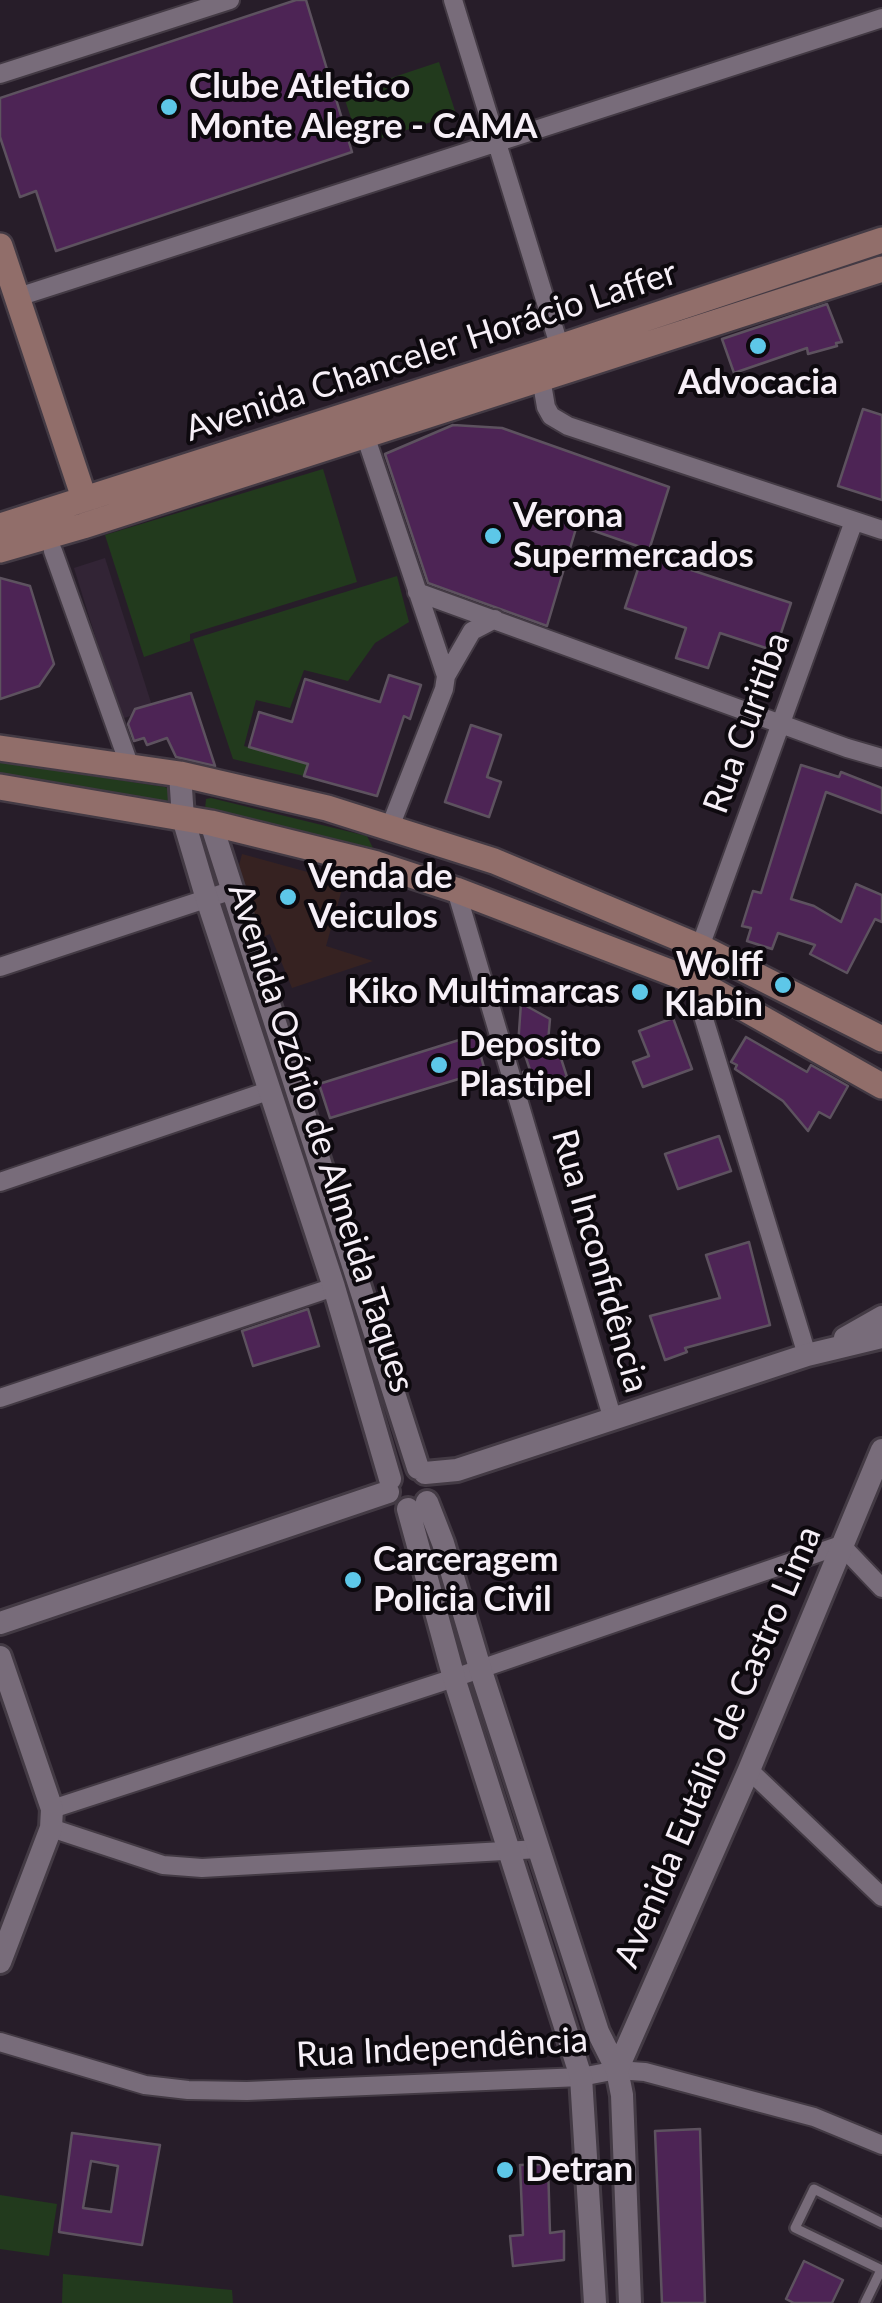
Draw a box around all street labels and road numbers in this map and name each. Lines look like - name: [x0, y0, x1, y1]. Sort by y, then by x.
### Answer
- street label: Avenida Chanceler Horácio Laffer: [180, 252, 682, 450]
- street label: Rua Curitiba: [695, 627, 799, 819]
- street label: Avenida Ozório de Almeida Taques: [219, 878, 423, 1398]
- street label: Rua Inconfidência: [542, 1125, 658, 1397]
- street label: Avenida Eutálio de Castro Lima: [606, 1520, 830, 1974]
- street label: Rua Independência: [295, 2019, 589, 2077]

